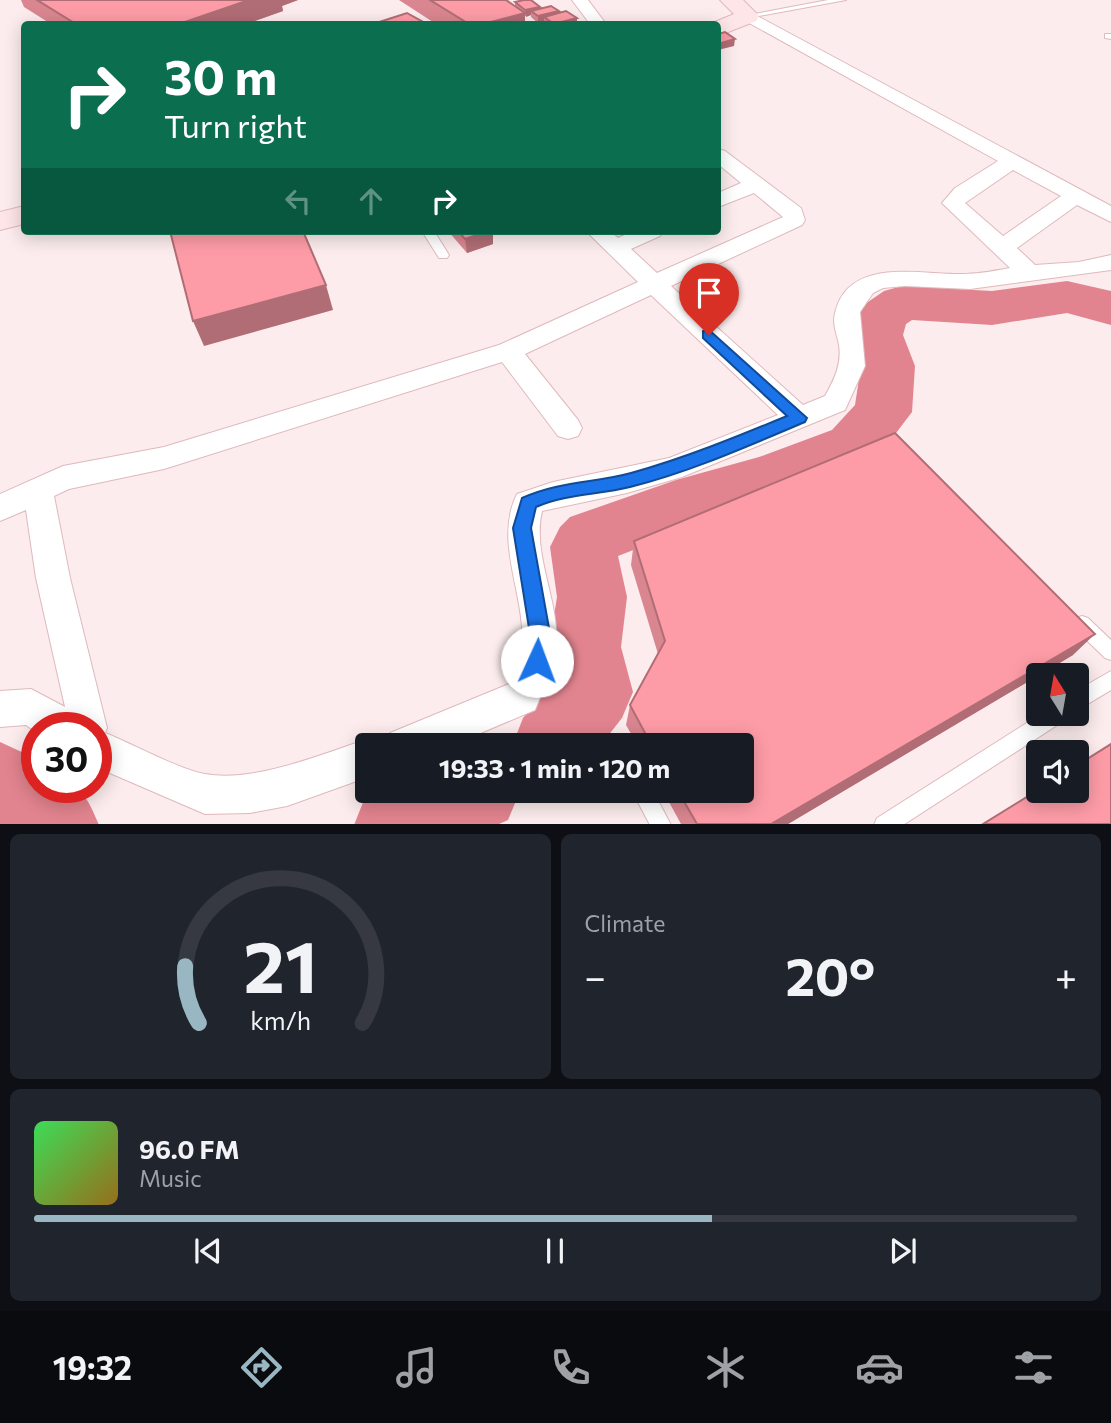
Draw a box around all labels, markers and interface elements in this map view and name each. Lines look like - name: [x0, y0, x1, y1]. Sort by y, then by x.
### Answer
- text: 30 m: [164, 45, 277, 105]
- icon: right: [49, 49, 140, 140]
- text: Turn right: [164, 105, 307, 145]
- icon: left: [279, 182, 317, 220]
- icon: ahead: [352, 182, 390, 220]
- icon: right: [425, 182, 463, 220]
- pin: [679, 263, 739, 335]
- icon: arrive: [690, 274, 728, 312]
- position arrow: [500, 624, 574, 698]
- north arrow: [1026, 663, 1088, 726]
- map controls: [1026, 663, 1089, 803]
- speed limit sign: 30: [21, 712, 112, 803]
- button: sound: [1026, 740, 1089, 803]
- text: 19:33 · 1 min · 120 m: [439, 752, 670, 783]
- text: Climate: [585, 909, 666, 937]
- text: 21: [243, 919, 317, 1008]
- text: 20°: [785, 943, 875, 1007]
- text: −: [585, 952, 606, 999]
- text: +: [1055, 952, 1077, 999]
- text: km/h: [250, 1004, 311, 1034]
- text: 96.0 FM: [139, 1133, 240, 1164]
- text: Music: [139, 1164, 202, 1192]
- icon: previous: [189, 1232, 227, 1270]
- icon: pause: [536, 1232, 574, 1270]
- icon: next: [884, 1232, 922, 1270]
- icon: directions: [237, 1343, 286, 1392]
- icon: music: [392, 1343, 441, 1392]
- icon: phone: [546, 1343, 595, 1392]
- icon: climate: [701, 1343, 750, 1392]
- icon: car: [855, 1343, 904, 1392]
- icon: filters: [1009, 1343, 1058, 1392]
- text: 19:32: [53, 1347, 132, 1387]

